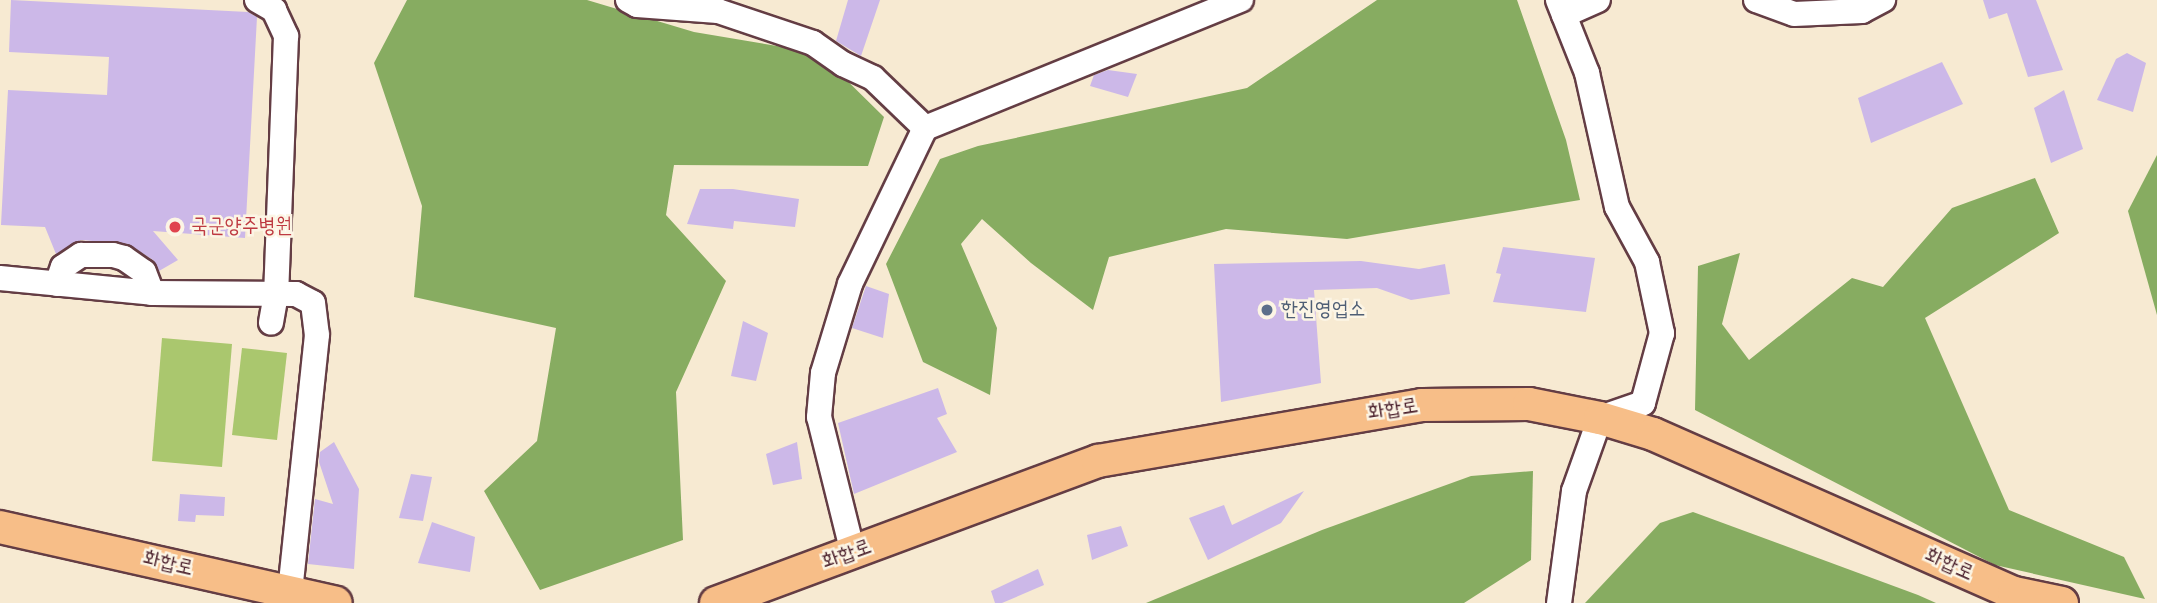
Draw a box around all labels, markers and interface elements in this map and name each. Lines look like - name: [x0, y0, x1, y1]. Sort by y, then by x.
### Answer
- place label: 국군양주병원: [191, 214, 292, 240]
- marker: 국군양주병원: [165, 217, 185, 237]
- place label: 한진영업소: [1281, 297, 1365, 323]
- marker: 한진영업소: [1259, 302, 1275, 318]
- street label: 화합로: [1366, 394, 1420, 426]
- street label: 화합로: [819, 534, 875, 576]
- street label: 화합로: [1921, 543, 1977, 587]
- street label: 화합로: [140, 546, 196, 582]

